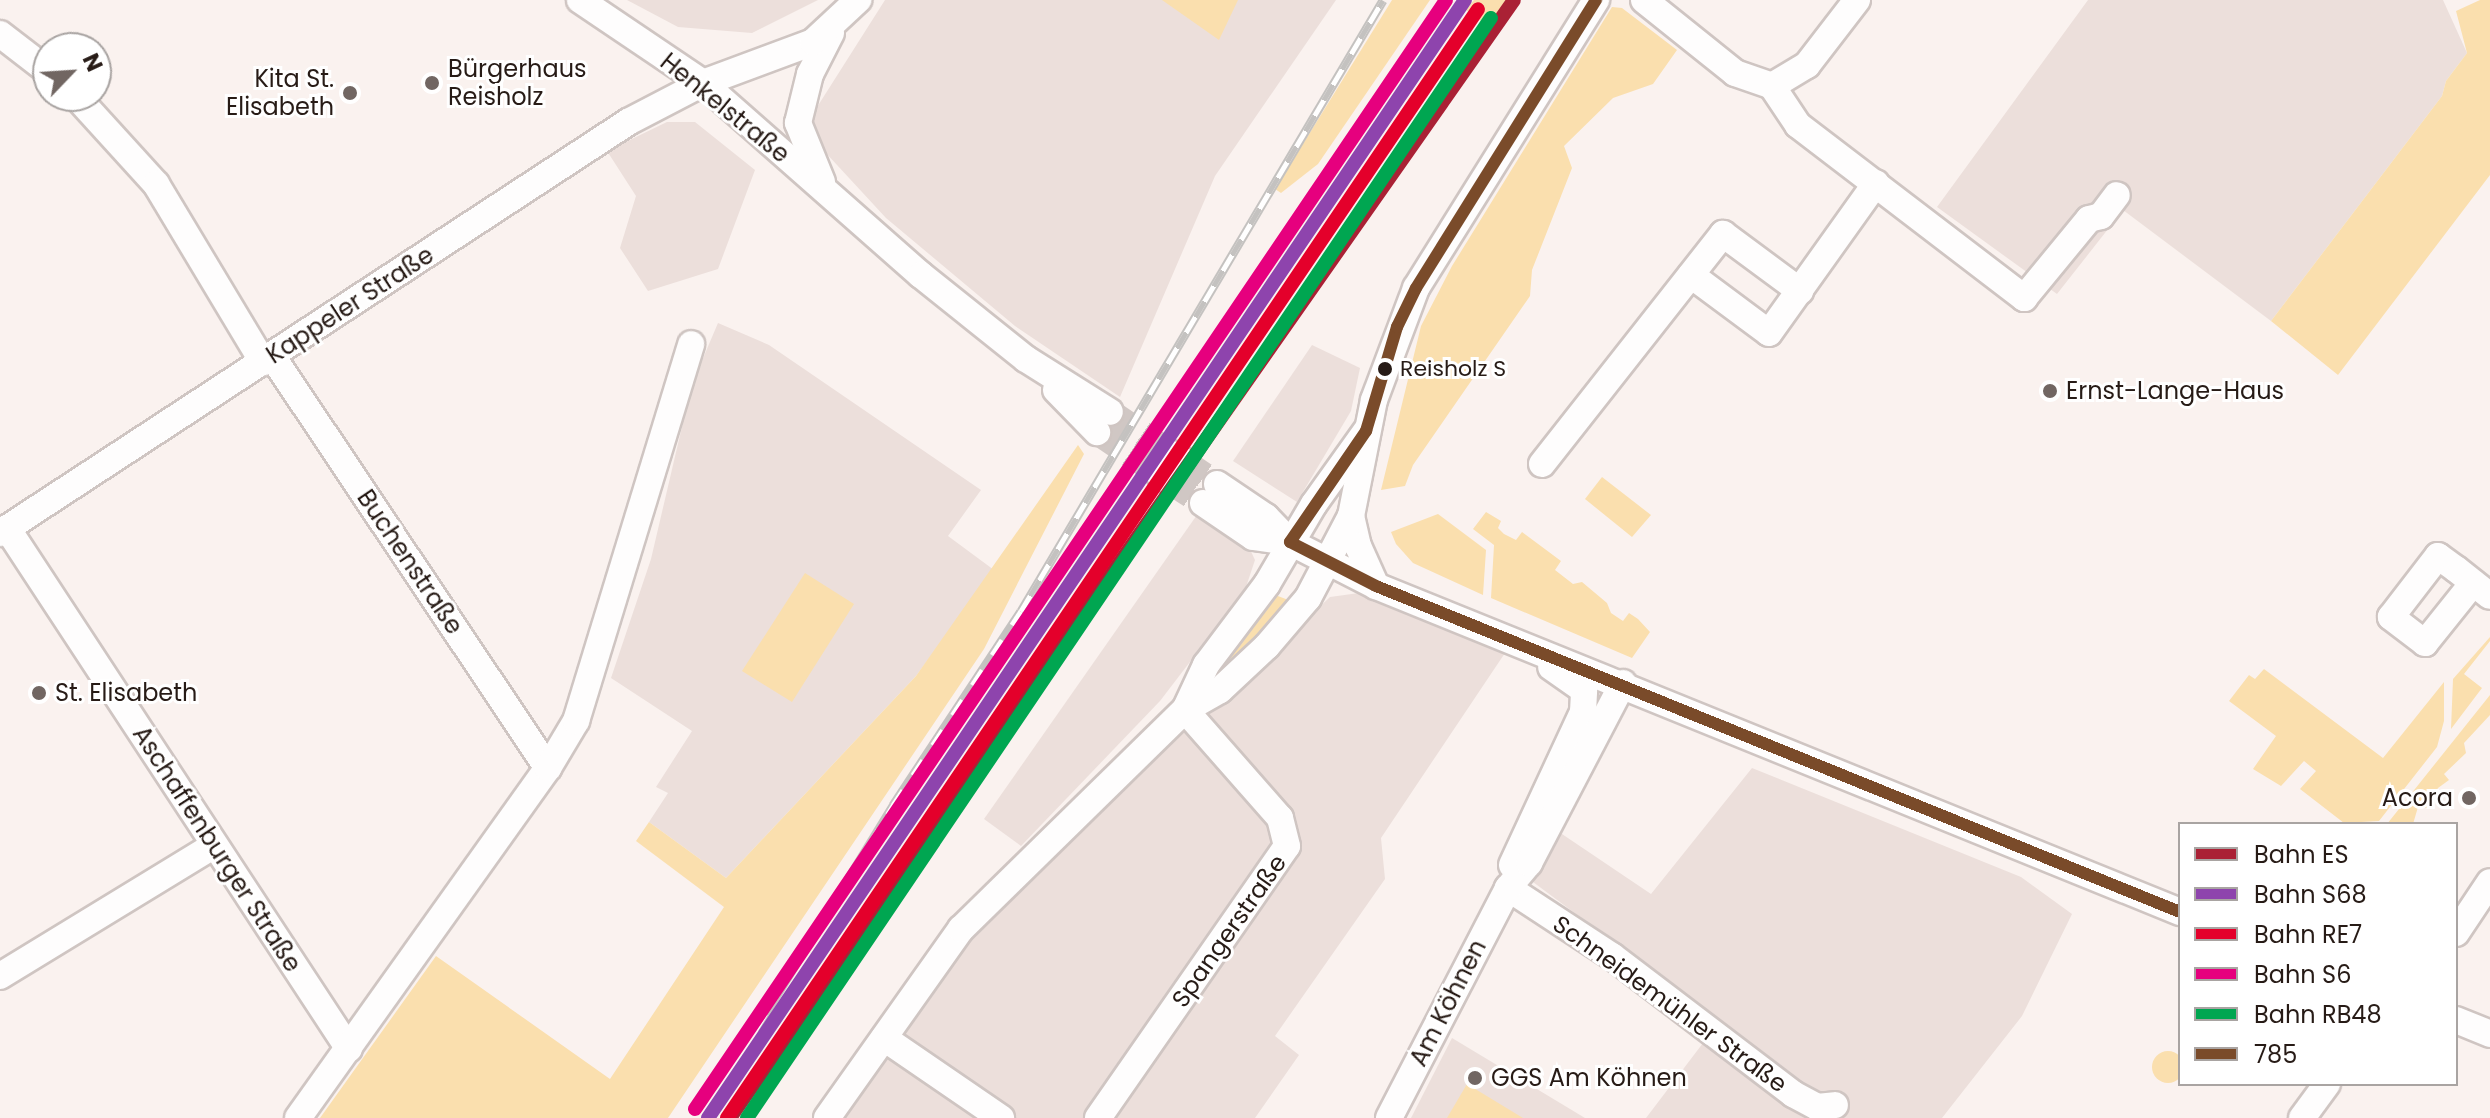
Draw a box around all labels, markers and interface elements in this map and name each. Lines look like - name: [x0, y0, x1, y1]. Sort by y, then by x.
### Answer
- north arrow: [32, 32, 112, 112]
- street label: Henkelstraße: [655, 47, 795, 169]
- text: N: [75, 48, 110, 77]
- place label: Bürgerhaus Reisholz: [448, 55, 587, 111]
- place label: Kita St. Elisabeth: [226, 65, 334, 121]
- marker: Bürgerhaus Reisholz: [423, 74, 441, 92]
- marker: Kita St. Elisabeth: [341, 84, 359, 102]
- street label: Kappeler Straße: [261, 240, 439, 370]
- place label: Reisholz S: [1400, 356, 1506, 382]
- marker: Reisholz S: [1377, 361, 1393, 377]
- place label: Ernst-Lange-Haus: [2066, 377, 2284, 405]
- marker: Ernst-Lange-Haus: [2041, 382, 2059, 400]
- street label: Buchenstraße: [351, 484, 469, 640]
- place label: St. Elisabeth: [55, 679, 197, 707]
- marker: St. Elisabeth: [30, 684, 48, 702]
- street label: Aschaffenburger Straße: [127, 721, 307, 977]
- place label: Acora: [2382, 784, 2453, 812]
- marker: Acora: [2460, 789, 2478, 807]
- legend: [2178, 822, 2458, 1086]
- text: Bahn ES: [2254, 838, 2348, 871]
- street label: Spangerstraße: [1166, 849, 1292, 1013]
- text: Bahn S68: [2254, 878, 2367, 911]
- street label: Schneidemühler Straße: [1547, 909, 1793, 1099]
- text: Bahn RE7: [2254, 918, 2362, 951]
- street label: Am Köhnen: [1404, 935, 1492, 1071]
- text: Bahn S6: [2254, 958, 2351, 991]
- text: Bahn RB48: [2254, 998, 2382, 1031]
- text: 785: [2254, 1038, 2297, 1071]
- place label: GGS Am Köhnen: [1491, 1064, 1687, 1092]
- marker: GGS Am Köhnen: [1466, 1069, 1484, 1087]

